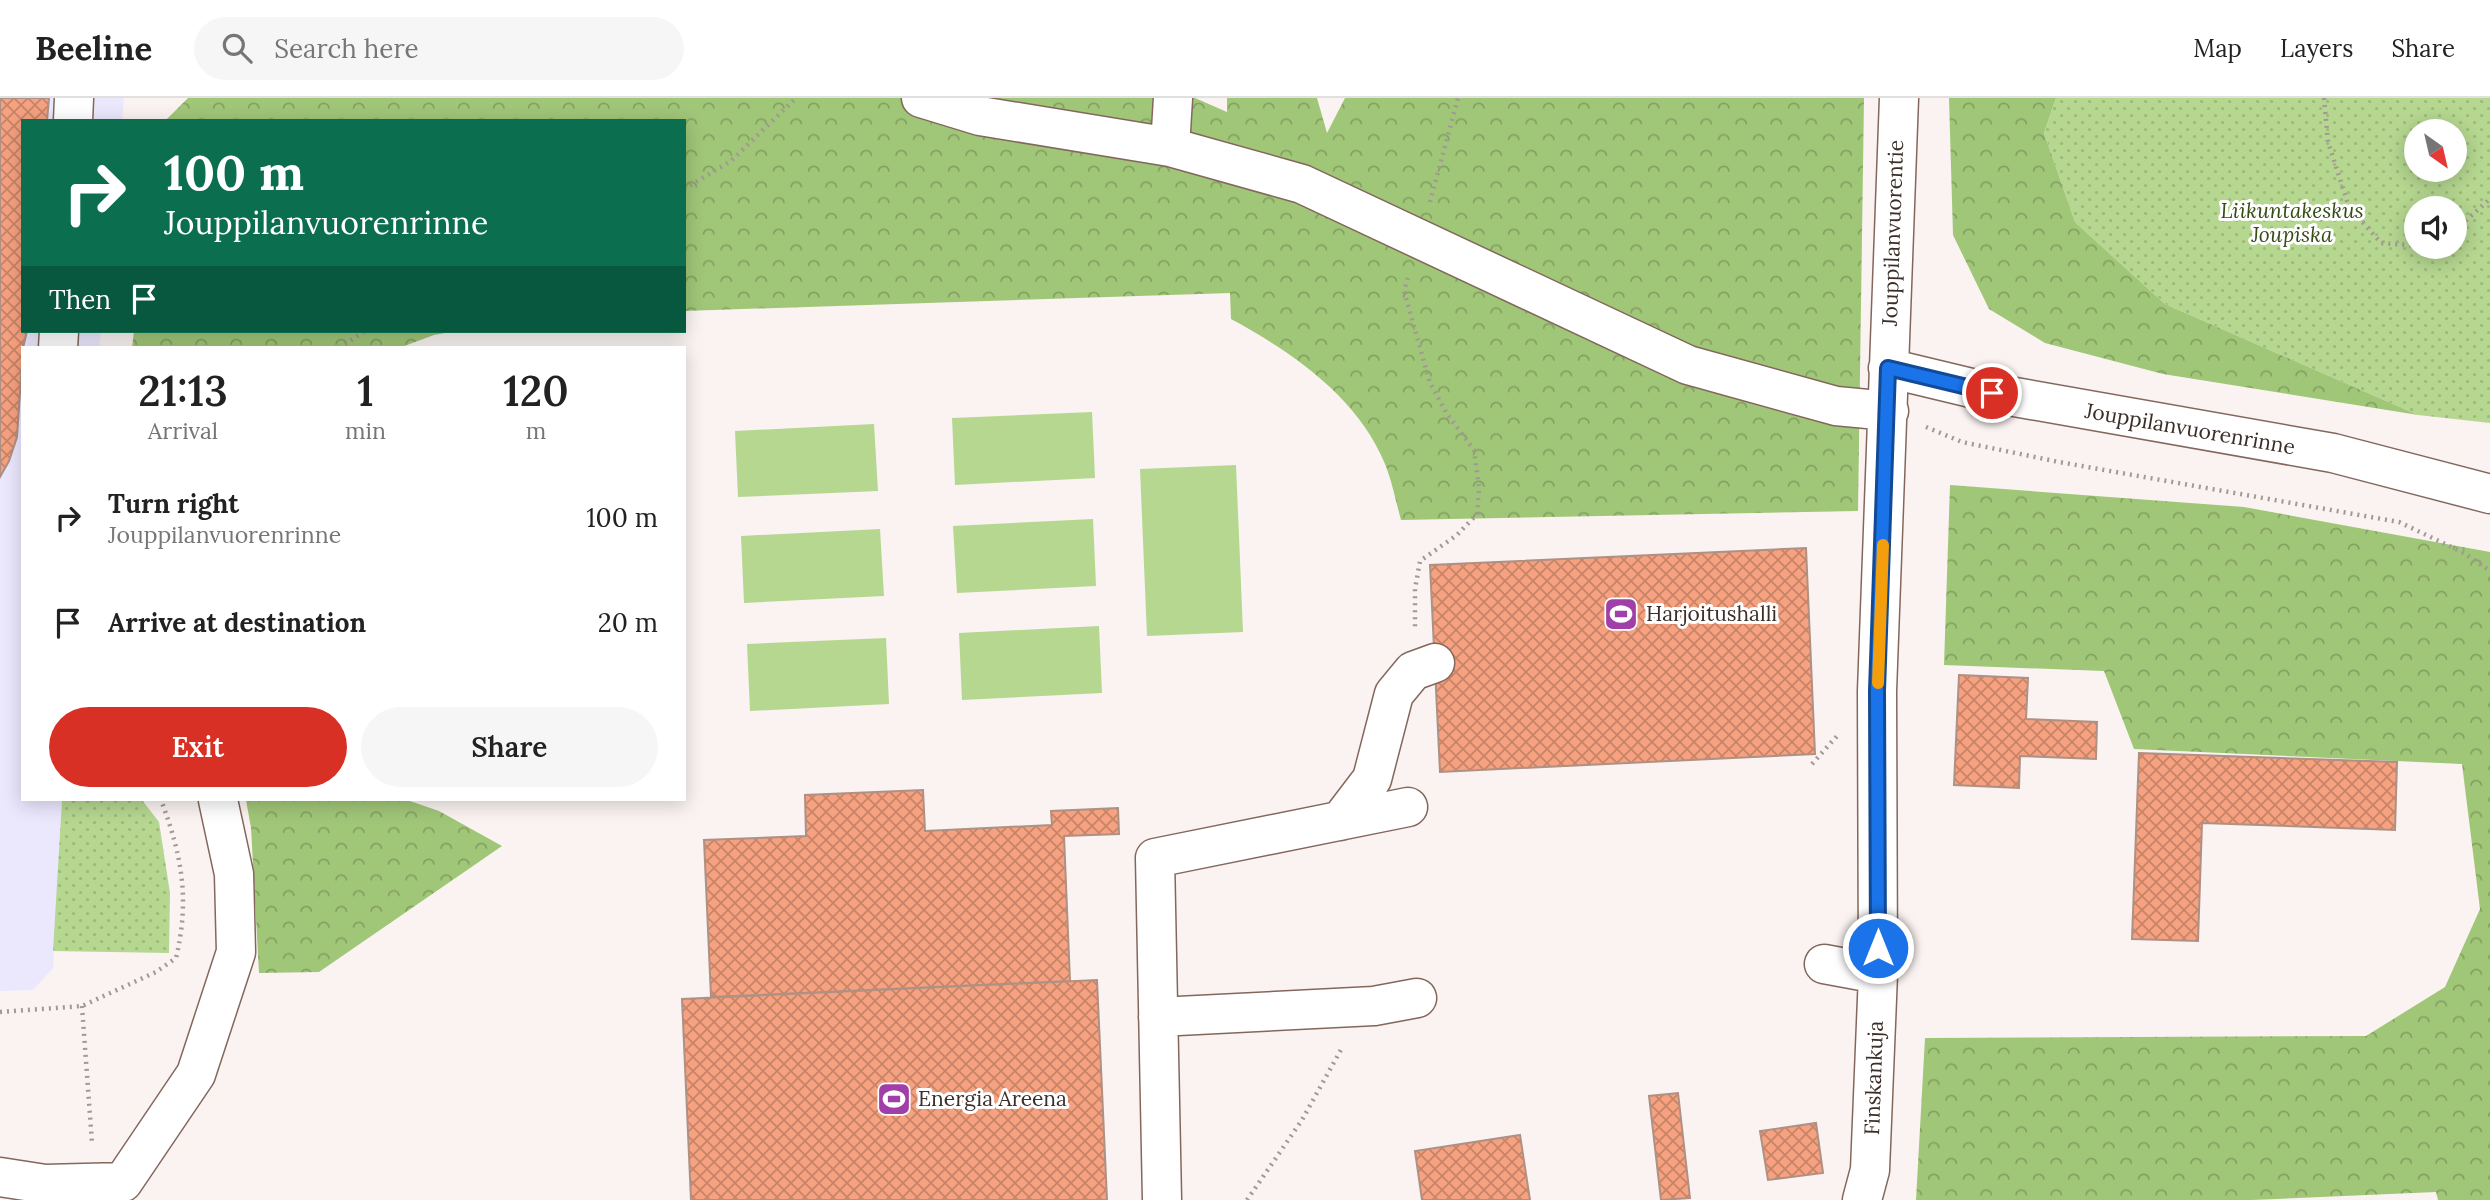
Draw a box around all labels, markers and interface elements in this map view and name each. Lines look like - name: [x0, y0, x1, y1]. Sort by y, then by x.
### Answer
- search box: [194, 17, 684, 80]
- text: Beeline: [35, 27, 152, 69]
- icon: search: [218, 29, 256, 67]
- text: Search here: [274, 32, 419, 65]
- text: Map: [2193, 33, 2242, 64]
- text: Layers: [2280, 33, 2353, 64]
- text: Share: [2391, 33, 2455, 64]
- north arrow: [2404, 119, 2468, 182]
- map controls: [2404, 119, 2467, 259]
- street label: Jouppilanvuorentie: [1876, 139, 1909, 328]
- text: 100 m: [164, 141, 304, 203]
- icon: right: [49, 147, 140, 238]
- button: sound: [2404, 196, 2467, 259]
- park label: Liikuntakeskus Joupiska: [2220, 197, 2364, 248]
- text: Jouppilanvuorenrinne: [164, 202, 488, 243]
- icon: arrive: [125, 280, 163, 318]
- text: Then: [49, 283, 111, 316]
- pin: [1962, 363, 2022, 423]
- text: 21:13: [138, 364, 228, 418]
- text: 1: [357, 364, 374, 418]
- text: 120: [503, 364, 569, 418]
- icon: arrive: [1973, 374, 2011, 412]
- street label: Jouppilanvuorenrinne: [2082, 397, 2297, 460]
- text: Arrival: [148, 416, 218, 445]
- text: min: [345, 416, 386, 445]
- text: m: [526, 416, 546, 445]
- text: Turn right: [108, 487, 239, 520]
- icon: right: [49, 499, 87, 537]
- text: 100 m: [586, 501, 658, 534]
- text: Jouppilanvuorenrinne: [108, 520, 341, 549]
- sports icon: Harjoitushalli: [1602, 595, 1640, 633]
- place label: Harjoitushalli: [1646, 600, 1777, 627]
- icon: arrive: [49, 604, 87, 642]
- text: Arrive at destination: [108, 606, 366, 639]
- text: 20 m: [598, 606, 658, 639]
- button: Exit: [49, 707, 347, 787]
- button: Share: [361, 707, 658, 787]
- position arrow: [1841, 911, 1915, 985]
- street label: Finskankuja: [1858, 1020, 1889, 1136]
- sports icon: Energia Areena: [875, 1080, 913, 1118]
- place label: Energia Areena: [918, 1085, 1067, 1112]

